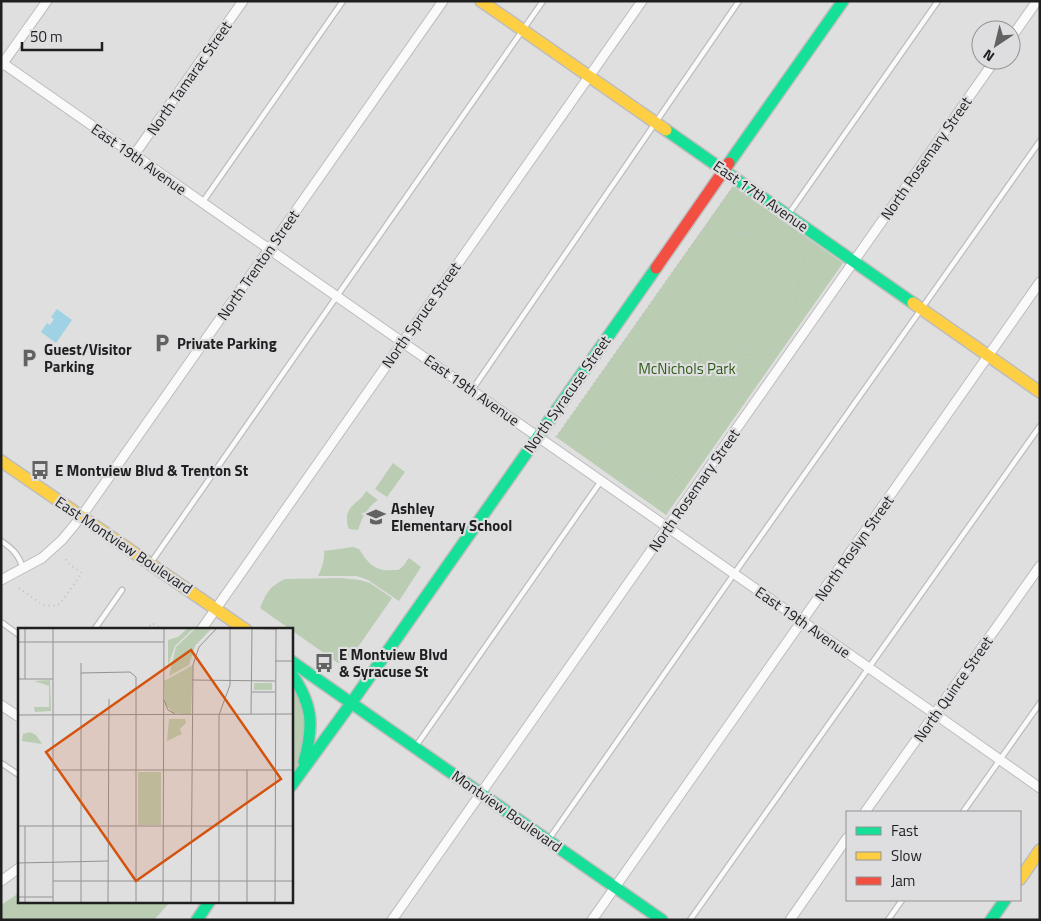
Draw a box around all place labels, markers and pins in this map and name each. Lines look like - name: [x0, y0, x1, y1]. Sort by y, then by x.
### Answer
- parking icon: Private Parking: [151, 332, 173, 354]
- place label: Private Parking: [177, 332, 277, 355]
- place label: Guest/Visitor Parking: [44, 338, 132, 378]
- parking icon: Guest/Visitor Parking: [18, 347, 40, 369]
- bus stop icon: E Montview Blvd & Trenton St: [29, 459, 51, 481]
- place label: E Montview Blvd & Trenton St: [55, 459, 249, 482]
- place label: Ashley Elementary School: [391, 497, 512, 537]
- school or university icon: Ashley Elementary School: [365, 506, 387, 528]
- place label: E Montview Blvd & Syracuse St: [339, 643, 448, 683]
- bus stop icon: E Montview Blvd & Syracuse St: [313, 652, 335, 674]

